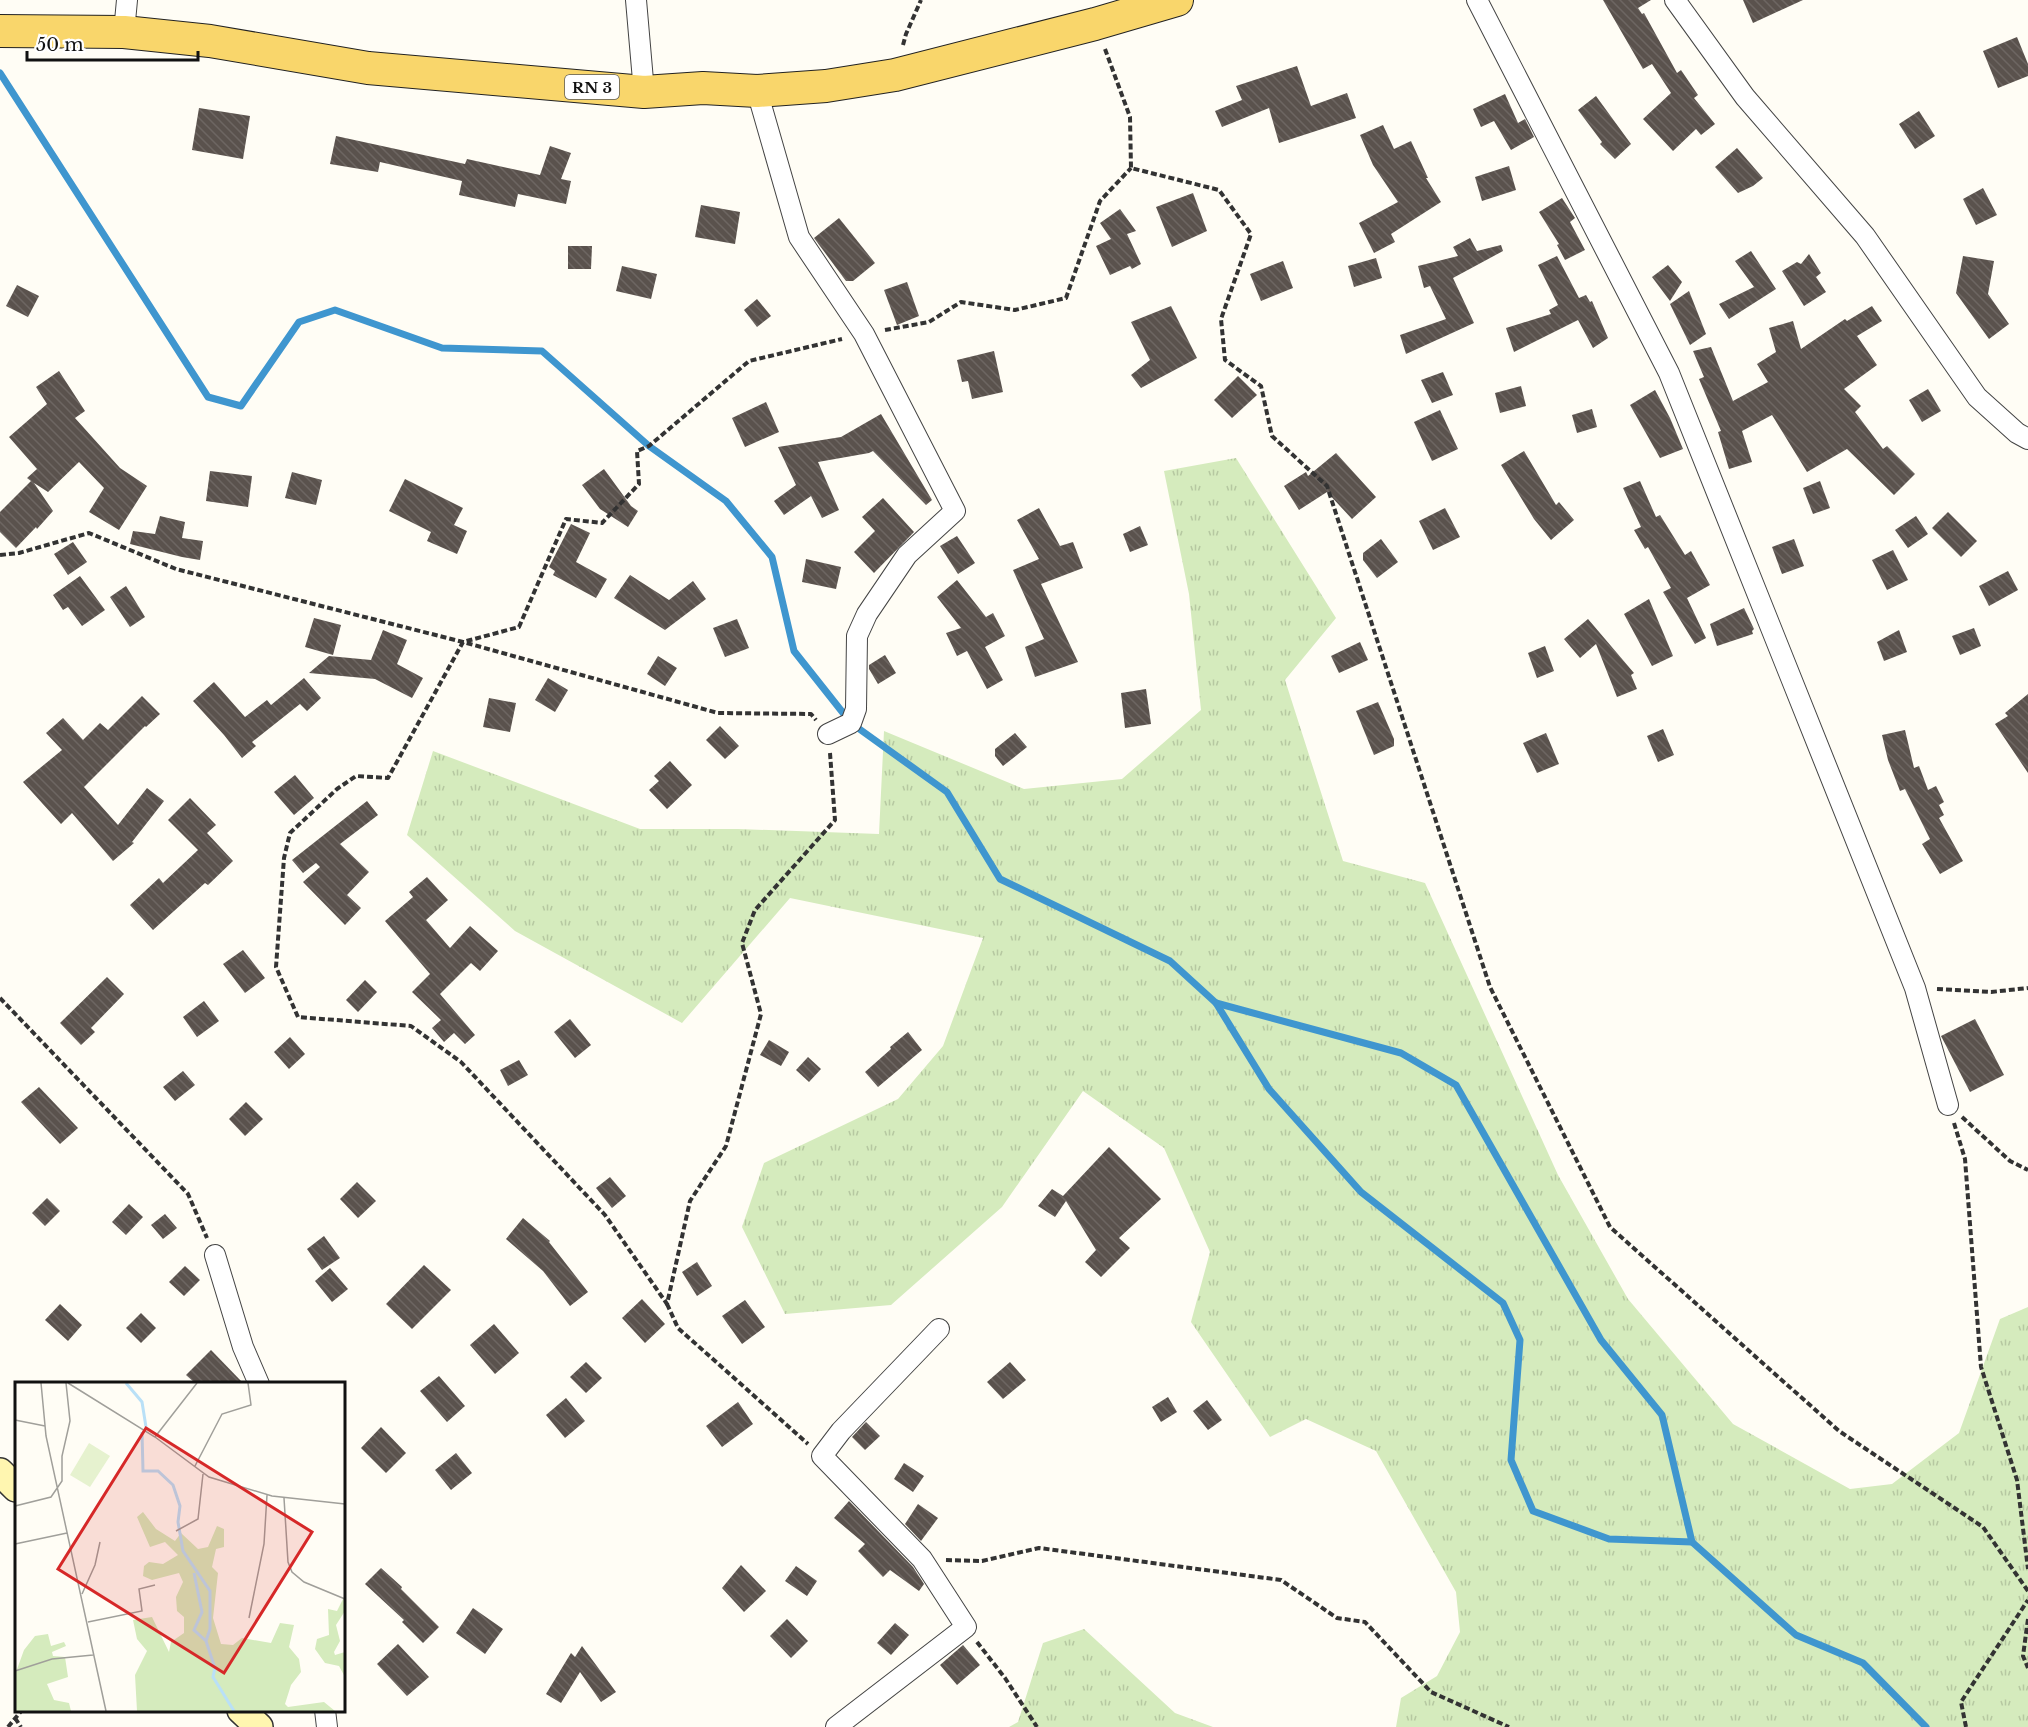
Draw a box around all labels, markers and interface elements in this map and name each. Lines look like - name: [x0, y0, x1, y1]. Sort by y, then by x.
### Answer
- scale bar: [27, 24, 198, 62]
- text: 50 m: [36, 34, 84, 56]
- road number: RN 3: [565, 75, 619, 99]
- inset map: [15, 1382, 345, 1712]

